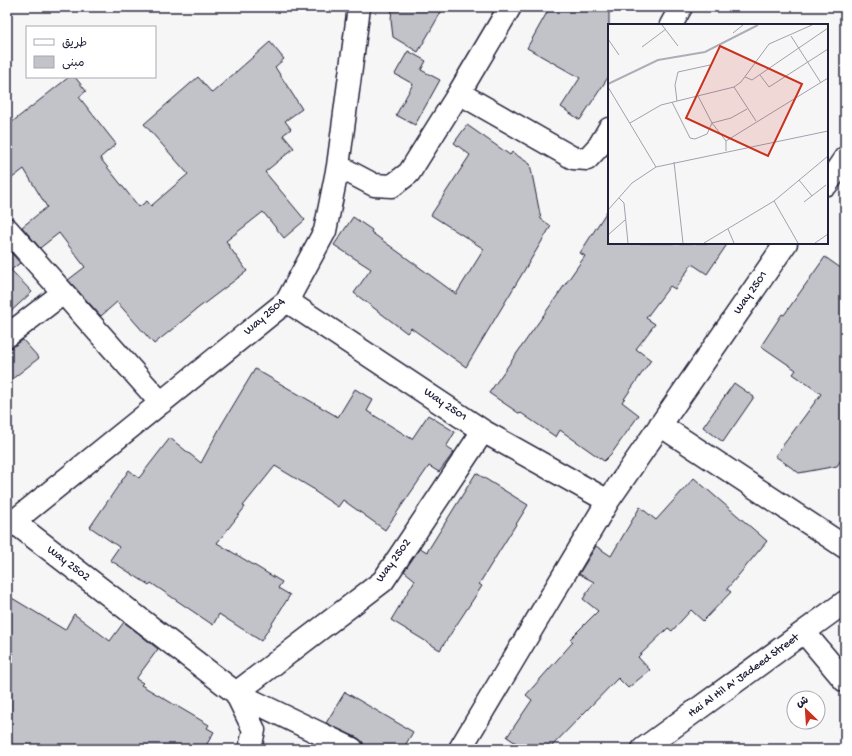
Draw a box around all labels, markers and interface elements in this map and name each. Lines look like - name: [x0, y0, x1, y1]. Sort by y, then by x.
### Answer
- inset map: [608, 24, 828, 244]
- legend: [26, 26, 156, 78]
- text: طريق: [62, 37, 87, 51]
- text: مبنى: [62, 57, 85, 71]
- street label: Way 2501: [731, 269, 771, 317]
- street label: Way 2504: [241, 295, 289, 339]
- street label: Way 2501: [421, 385, 470, 425]
- street label: Way 2502: [373, 536, 415, 586]
- street label: Way 2502: [44, 543, 92, 585]
- street label: Hai Al Hil A' Jadeed Street: [686, 630, 803, 721]
- north arrow: [786, 690, 826, 730]
- text: ش: [795, 695, 811, 711]

